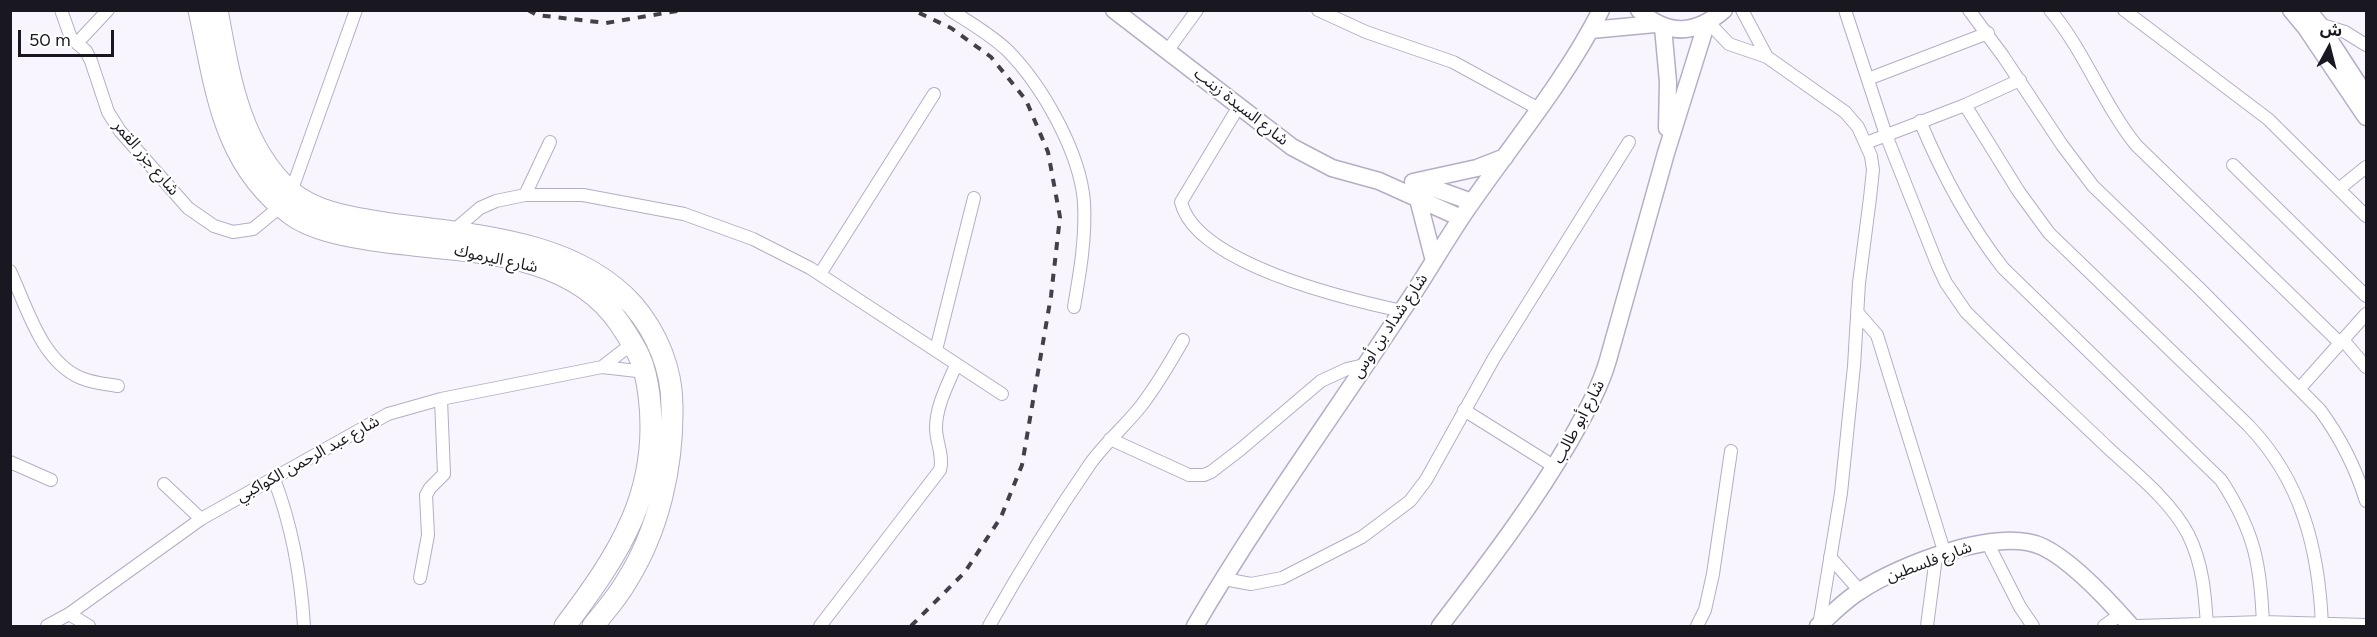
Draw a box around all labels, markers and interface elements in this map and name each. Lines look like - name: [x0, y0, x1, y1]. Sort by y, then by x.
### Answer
- scale bar: [21, 18, 117, 56]
- north arrow: [2299, 18, 2359, 78]
- text: ش: [2319, 19, 2343, 40]
- text: 50 m: [29, 29, 71, 51]
- street label: شارع السيدة زينب: [1190, 64, 1292, 150]
- street label: شارع جزر القمر: [109, 117, 183, 199]
- street label: شارع اليرموك: [453, 241, 539, 277]
- street label: شارع شداد بن أوس: [1348, 270, 1432, 382]
- street label: شارع أبو طالب: [1549, 377, 1609, 467]
- street label: شارع عبد الرحمن الكواكبي: [233, 412, 383, 506]
- street label: شارع فلسطين: [1884, 538, 1974, 586]

